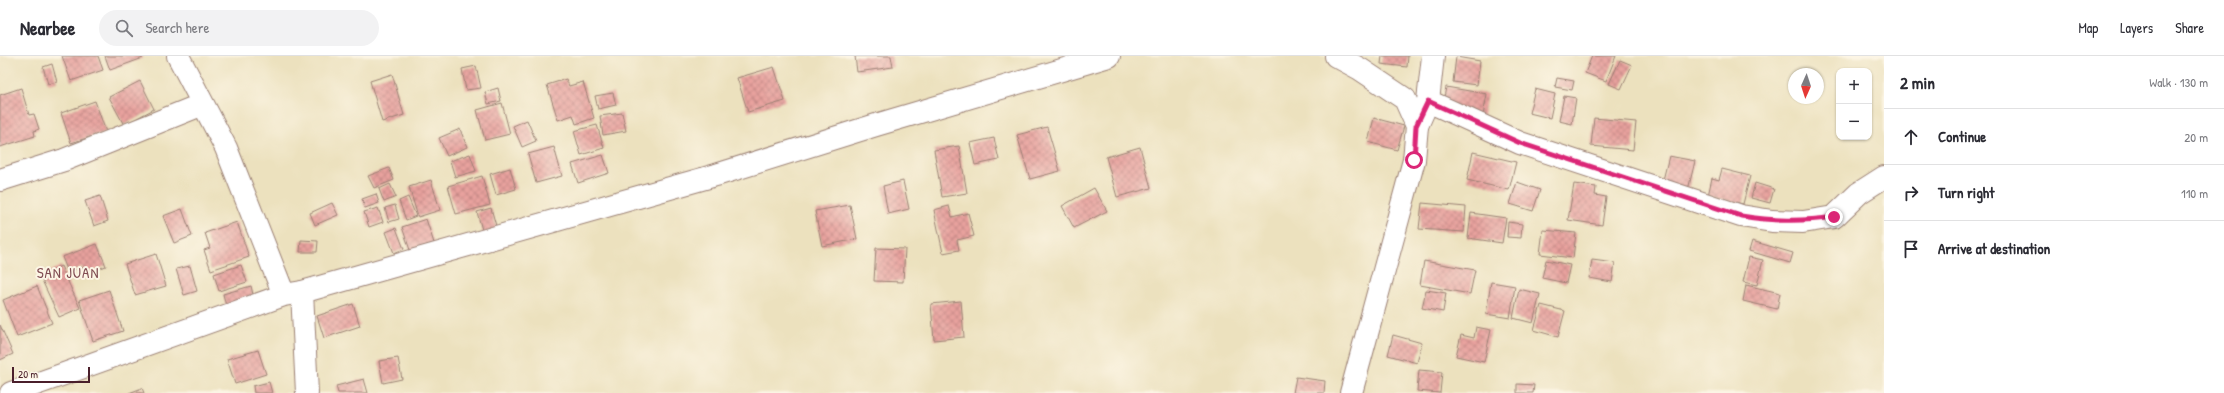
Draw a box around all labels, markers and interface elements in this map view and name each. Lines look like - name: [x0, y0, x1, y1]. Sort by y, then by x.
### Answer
- search box: [99, 10, 379, 46]
- text: Nearbee: [20, 15, 75, 41]
- icon: search: [113, 17, 135, 39]
- text: Search here: [145, 17, 210, 38]
- text: Map: [2078, 18, 2098, 37]
- text: Layers: [2120, 18, 2153, 37]
- text: Share: [2175, 18, 2204, 37]
- north arrow: [1788, 68, 1824, 104]
- map controls: [1836, 68, 1872, 140]
- button: +: [1836, 68, 1872, 104]
- text: 2 min: [1900, 71, 1935, 94]
- text: Walk · 130 m: [2149, 73, 2208, 91]
- button: −: [1836, 104, 1872, 140]
- icon: ahead: [1900, 126, 1922, 148]
- text: Continue: [1938, 126, 1986, 147]
- text: 20 m: [2184, 128, 2208, 146]
- route start: [1405, 151, 1423, 169]
- icon: right: [1900, 182, 1922, 204]
- text: Turn right: [1938, 182, 1994, 203]
- text: 110 m: [2181, 184, 2208, 202]
- route end: [1825, 208, 1843, 226]
- icon: arrive: [1900, 238, 1922, 260]
- text: Arrive at destination: [1938, 238, 2050, 259]
- district label: SAN JUAN: [37, 262, 99, 283]
- scale bar: [12, 365, 90, 384]
- text: 20 m: [18, 367, 38, 381]

